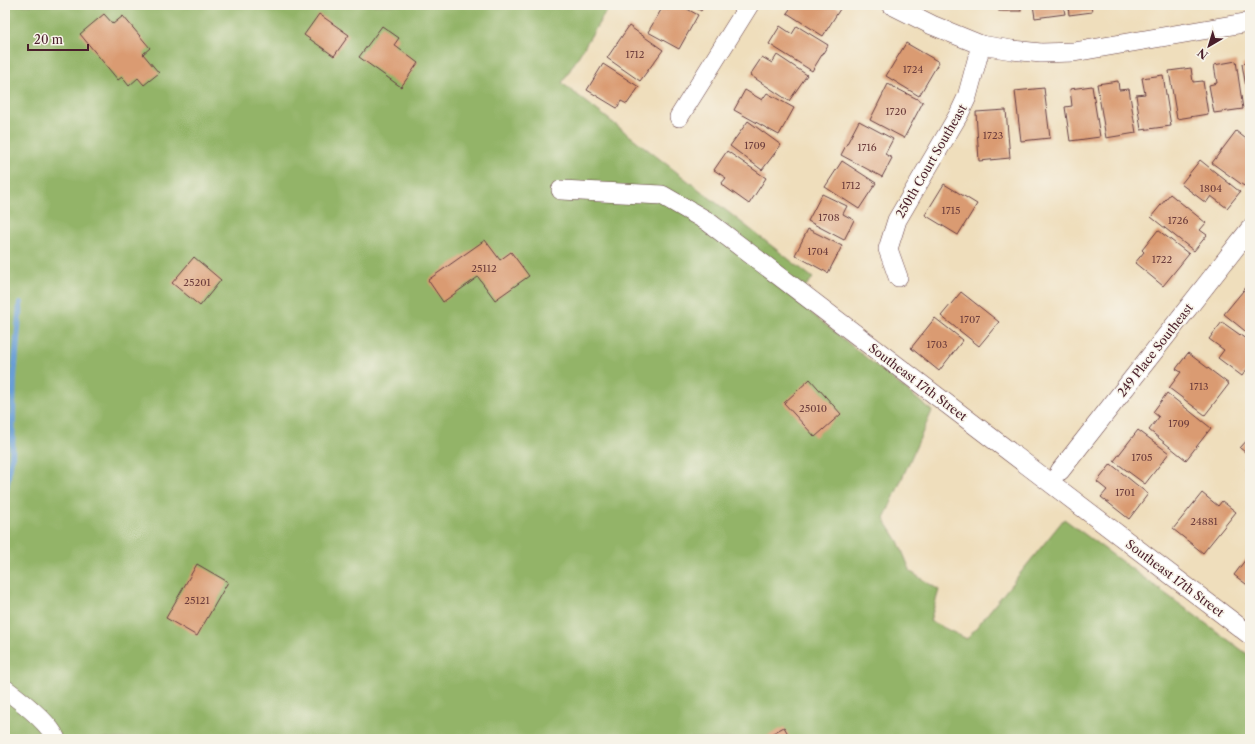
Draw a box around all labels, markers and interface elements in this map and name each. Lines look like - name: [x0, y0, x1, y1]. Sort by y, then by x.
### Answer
- scale bar: [28, 26, 88, 52]
- north arrow: [1189, 26, 1229, 66]
- text: 20 m: [34, 32, 63, 47]
- text: N: [1194, 45, 1211, 62]
- house number: 1712: [625, 48, 645, 61]
- house number: 1724: [903, 63, 924, 76]
- street label: 250th Court Southeast: [892, 101, 970, 220]
- house number: 1720: [885, 105, 907, 118]
- house number: 1723: [983, 129, 1003, 142]
- house number: 1709: [744, 139, 766, 152]
- house number: 1716: [857, 141, 877, 154]
- house number: 1712: [841, 179, 861, 192]
- house number: 1804: [1200, 182, 1222, 195]
- house number: 1715: [942, 204, 960, 217]
- house number: 1708: [818, 211, 840, 224]
- house number: 1726: [1168, 214, 1189, 227]
- house number: 1704: [807, 245, 829, 258]
- house number: 1722: [1152, 253, 1173, 266]
- house number: 25112: [471, 262, 497, 275]
- house number: 25201: [183, 276, 212, 289]
- street label: 249 Place Southeast: [1114, 300, 1197, 400]
- house number: 1707: [960, 313, 980, 326]
- house number: 1703: [927, 338, 947, 351]
- street label: Southeast 17th Street: [866, 340, 971, 424]
- house number: 1713: [1190, 380, 1208, 393]
- house number: 25010: [799, 402, 827, 415]
- house number: 1709: [1168, 417, 1190, 430]
- house number: 1705: [1132, 451, 1152, 464]
- house number: 1701: [1115, 486, 1136, 499]
- house number: 24881: [1190, 515, 1219, 528]
- street label: Southeast 17th Street: [1123, 536, 1228, 620]
- house number: 25121: [184, 594, 210, 607]

